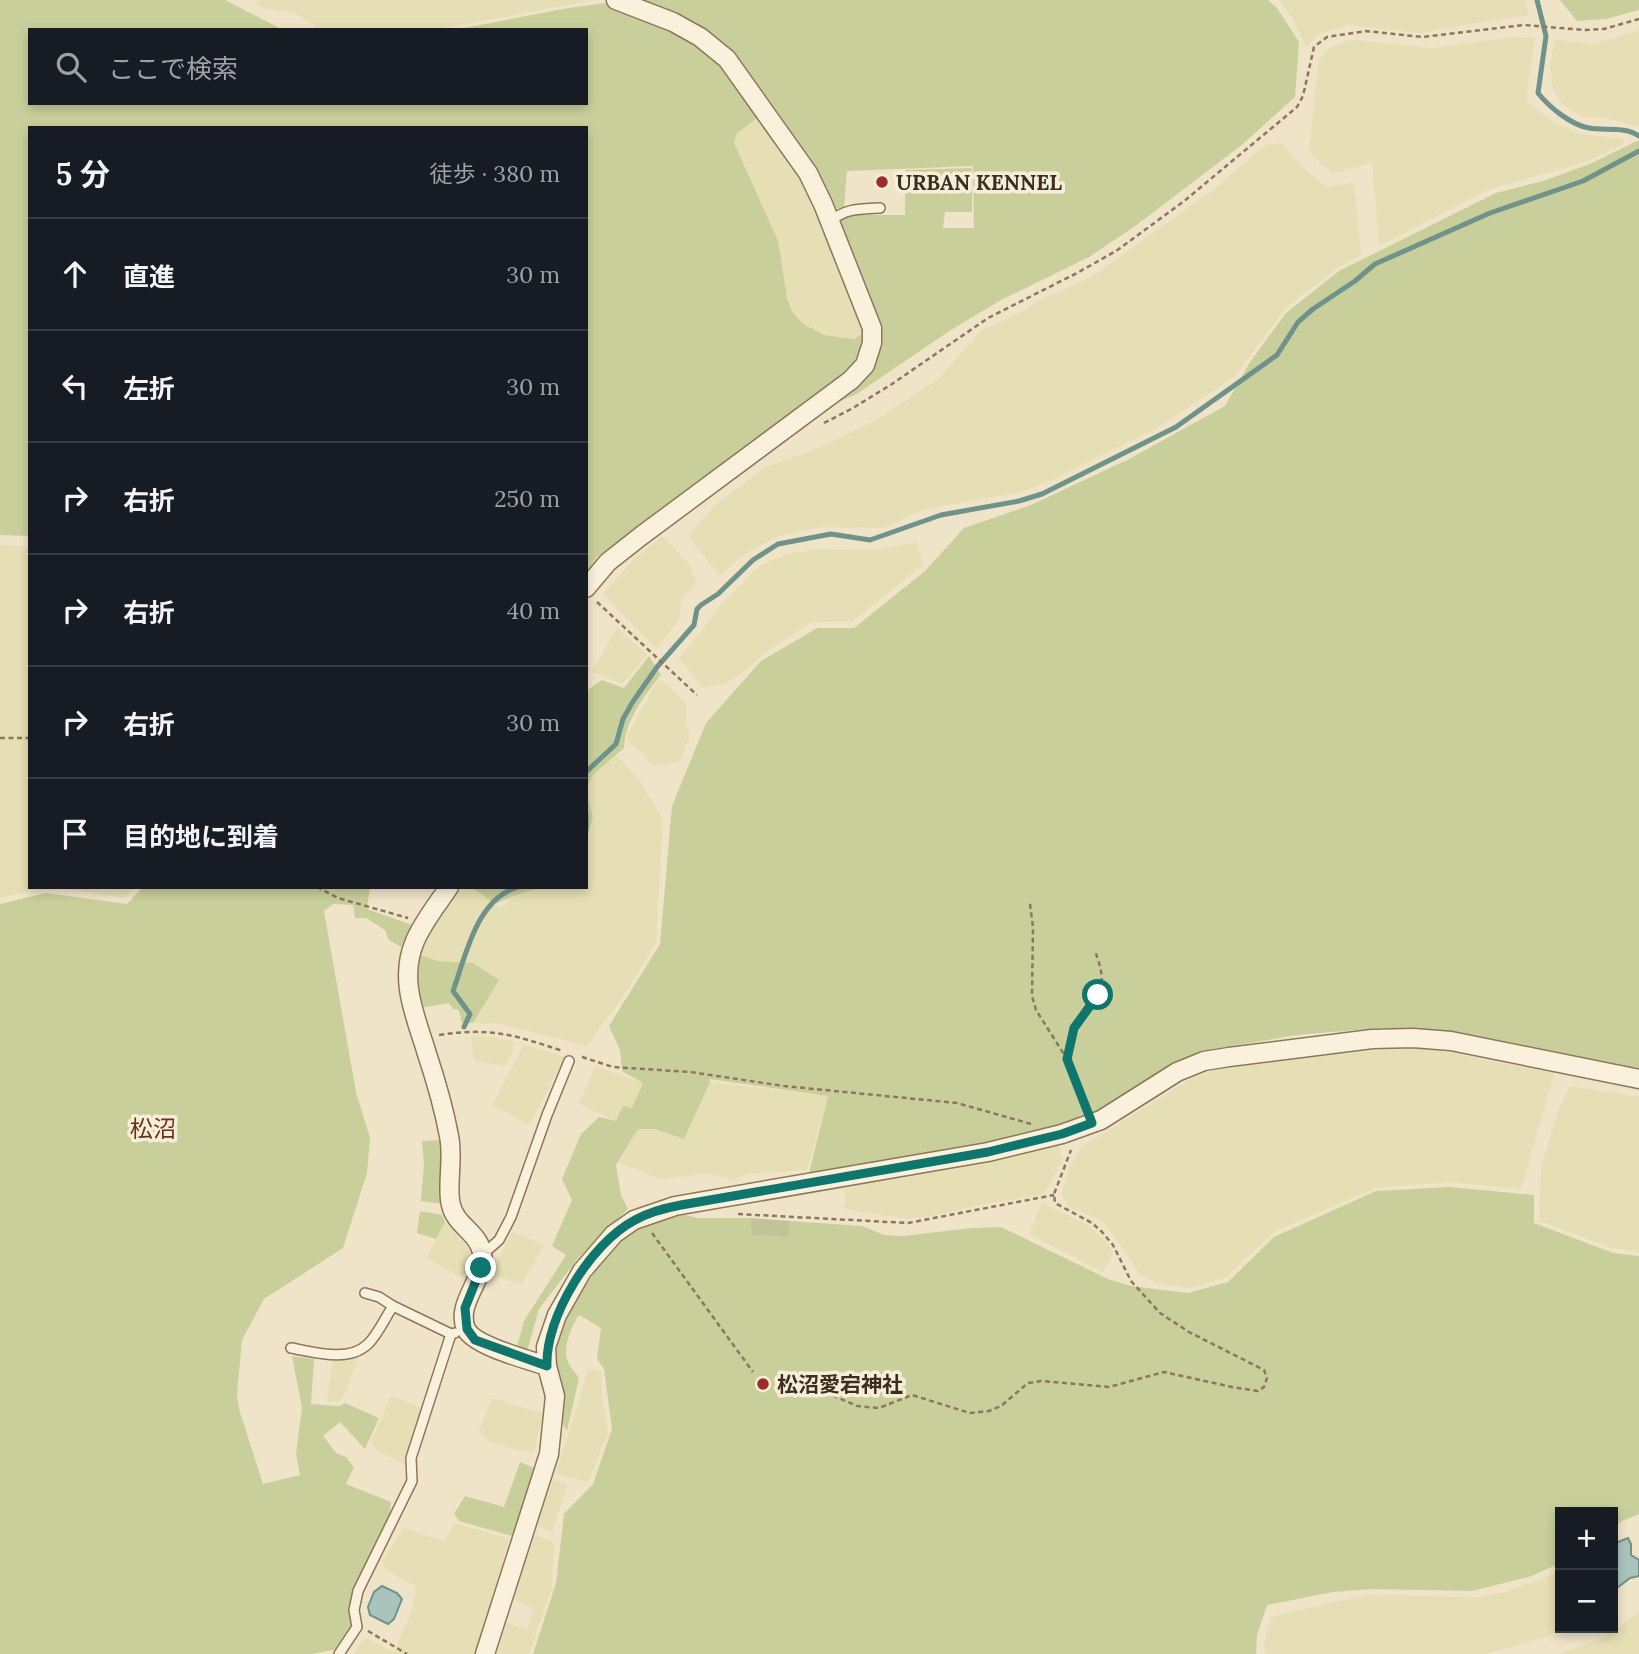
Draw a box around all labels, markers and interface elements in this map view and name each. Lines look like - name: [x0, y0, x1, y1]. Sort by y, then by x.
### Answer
- search box: [28, 28, 588, 105]
- icon: search: [52, 48, 90, 86]
- text: ここで検索: [108, 52, 238, 85]
- text: 5 分: [56, 155, 110, 193]
- text: 徒歩 · 380 m: [430, 159, 560, 188]
- place label: URBAN KENNEL: [896, 169, 1062, 196]
- marker: URBAN KENNEL: [874, 174, 890, 190]
- icon: ahead: [56, 255, 94, 293]
- text: 直進: [123, 260, 175, 293]
- text: 30 m: [506, 260, 560, 289]
- icon: left: [56, 367, 94, 405]
- text: 左折: [123, 372, 175, 405]
- text: 30 m: [506, 372, 560, 401]
- icon: right: [56, 479, 94, 517]
- text: 右折: [123, 484, 175, 517]
- text: 250 m: [494, 484, 560, 513]
- icon: right: [56, 591, 94, 629]
- text: 右折: [123, 596, 175, 629]
- text: 40 m: [507, 596, 560, 625]
- icon: right: [56, 703, 94, 741]
- text: 右折: [123, 708, 175, 741]
- text: 30 m: [506, 708, 560, 737]
- icon: arrive: [56, 815, 94, 853]
- text: 目的地に到着: [123, 820, 279, 853]
- route start: [1082, 979, 1113, 1010]
- district label: 松沼: [130, 1114, 176, 1143]
- route end: [465, 1252, 496, 1283]
- place label: 松沼愛宕神社: [777, 1371, 903, 1398]
- marker: 松沼愛宕神社: [755, 1376, 771, 1392]
- map controls: [1555, 1507, 1618, 1633]
- button: +: [1555, 1507, 1618, 1570]
- button: −: [1555, 1570, 1618, 1633]

